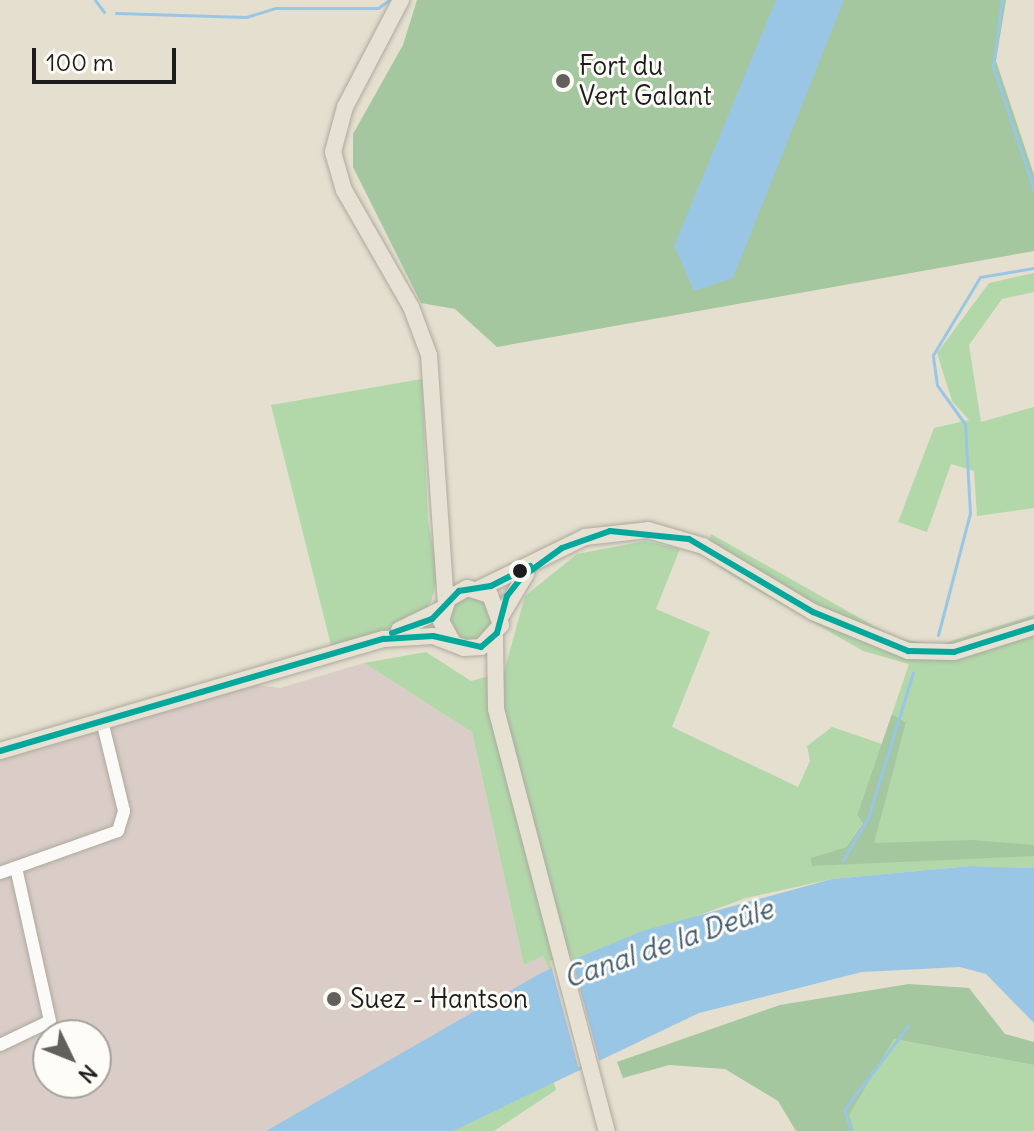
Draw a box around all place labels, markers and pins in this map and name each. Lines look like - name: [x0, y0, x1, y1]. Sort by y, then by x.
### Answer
- place label: Fort du Vert Galant: [579, 50, 712, 112]
- marker: Fort du Vert Galant: [554, 72, 572, 90]
- unlabelled marker: [512, 563, 528, 579]
- place label: Suez - Hantson: [350, 983, 528, 1015]
- marker: Suez - Hantson: [325, 990, 343, 1008]

